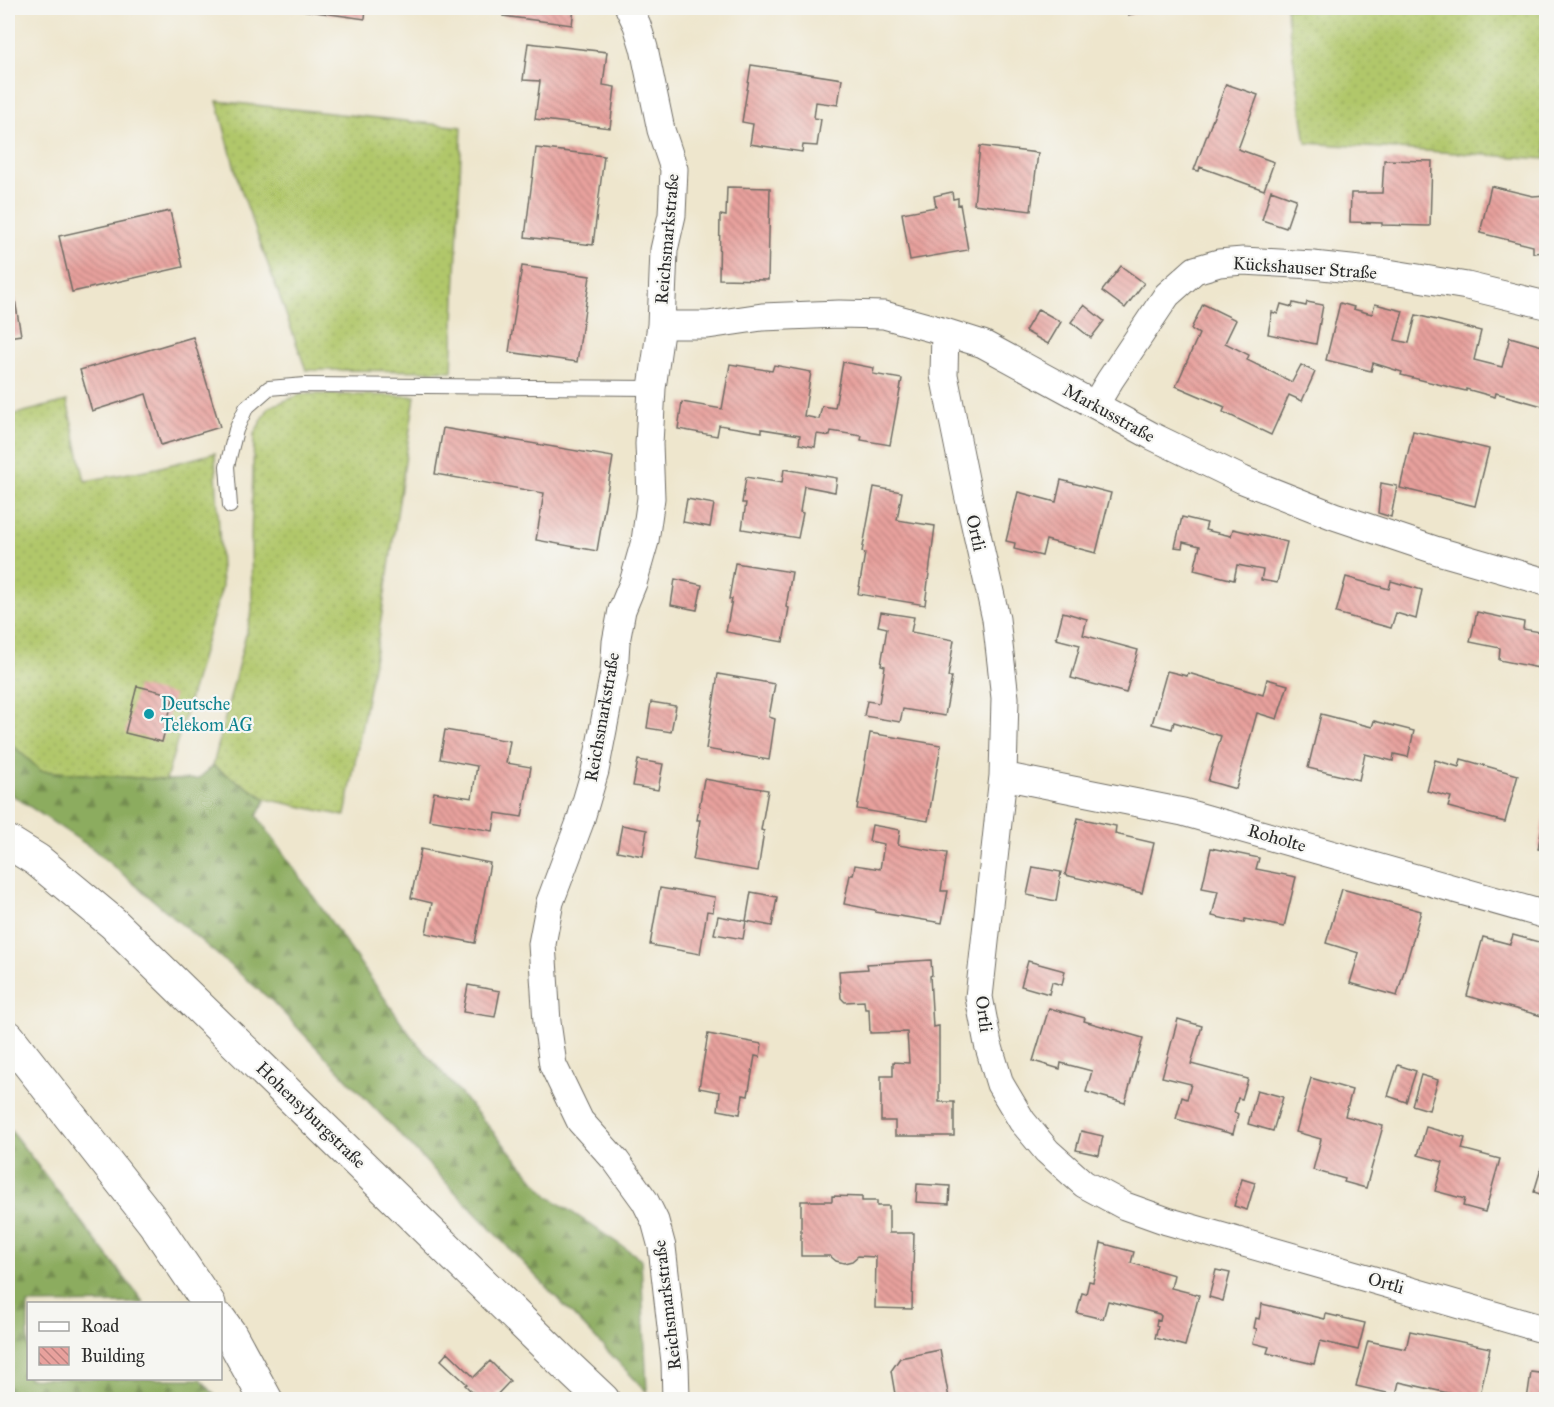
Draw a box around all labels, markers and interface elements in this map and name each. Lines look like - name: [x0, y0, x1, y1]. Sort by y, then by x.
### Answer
- street label: Reichsmarkstraße: [650, 173, 684, 305]
- street label: Kückshauser Straße: [1232, 252, 1378, 284]
- street label: Markusstraße: [1059, 379, 1159, 447]
- street label: Ortli: [961, 513, 991, 553]
- street label: Reichsmarkstraße: [580, 651, 624, 783]
- place label: Deutsche Telekom AG: [161, 693, 253, 736]
- marker: Deutsche Telekom AG: [142, 707, 156, 721]
- street label: Roholte: [1245, 819, 1309, 857]
- street label: Ortli: [971, 994, 997, 1034]
- street label: Hohensyburgstraße: [251, 1057, 371, 1174]
- street label: Reichsmarkstraße: [648, 1239, 686, 1371]
- street label: Ortli: [1365, 1267, 1407, 1299]
- legend: [27, 1302, 222, 1380]
- text: Road: [81, 1315, 119, 1337]
- text: Building: [81, 1345, 145, 1368]

